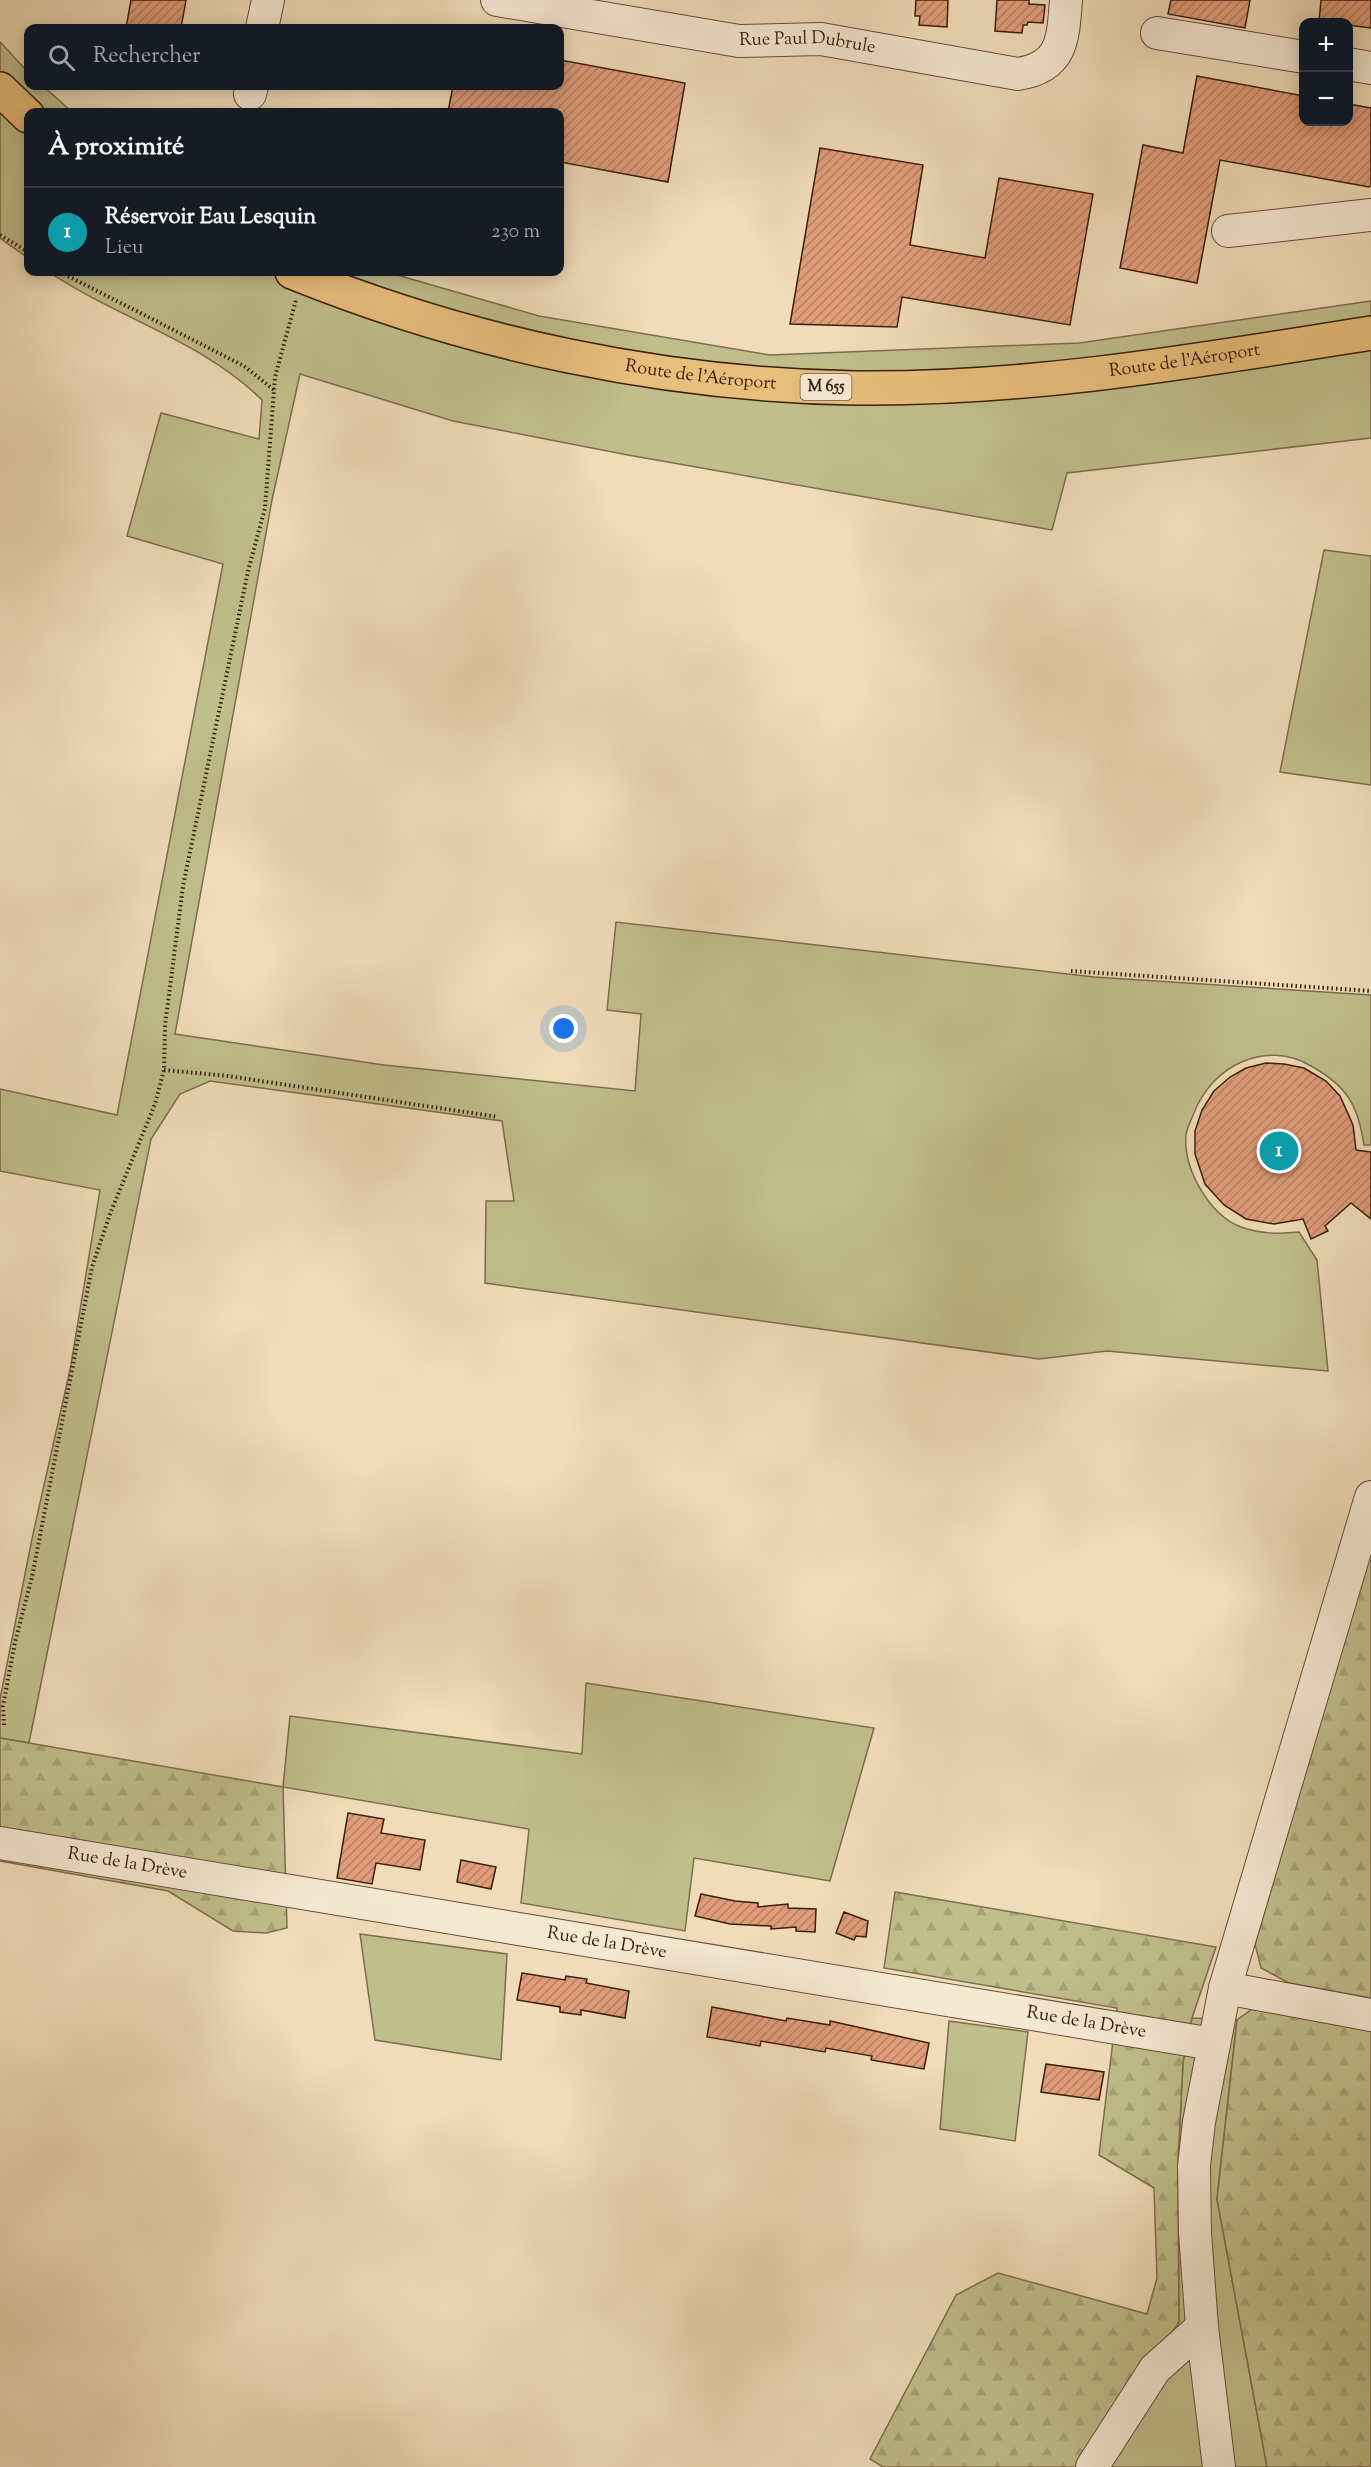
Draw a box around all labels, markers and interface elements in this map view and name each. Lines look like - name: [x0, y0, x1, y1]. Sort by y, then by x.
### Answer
- map controls: [1299, 18, 1353, 126]
- button: +: [1299, 18, 1353, 72]
- search box: [24, 24, 564, 90]
- street label: Rue Paul Dubrule: [739, 26, 877, 61]
- icon: search: [45, 41, 78, 74]
- text: Rechercher: [93, 41, 200, 73]
- button: −: [1299, 72, 1353, 126]
- text: À proximité: [48, 129, 184, 166]
- text: Réservoir Eau Lesquin: [105, 202, 316, 234]
- text: 1: [64, 218, 71, 247]
- text: 230 m: [491, 218, 540, 247]
- text: Lieu: [105, 234, 143, 263]
- street label: Route de l'Aéroport: [1108, 338, 1262, 385]
- street label: Route de l'Aéroport: [623, 354, 777, 398]
- road number: M 655: [800, 374, 852, 400]
- your location: [549, 1014, 578, 1043]
- pin: 1: [1260, 1128, 1298, 1174]
- street label: Rue de la Drève: [66, 1841, 189, 1887]
- street label: Rue de la Drève: [545, 1921, 668, 1966]
- street label: Rue de la Drève: [1024, 2000, 1148, 2046]

